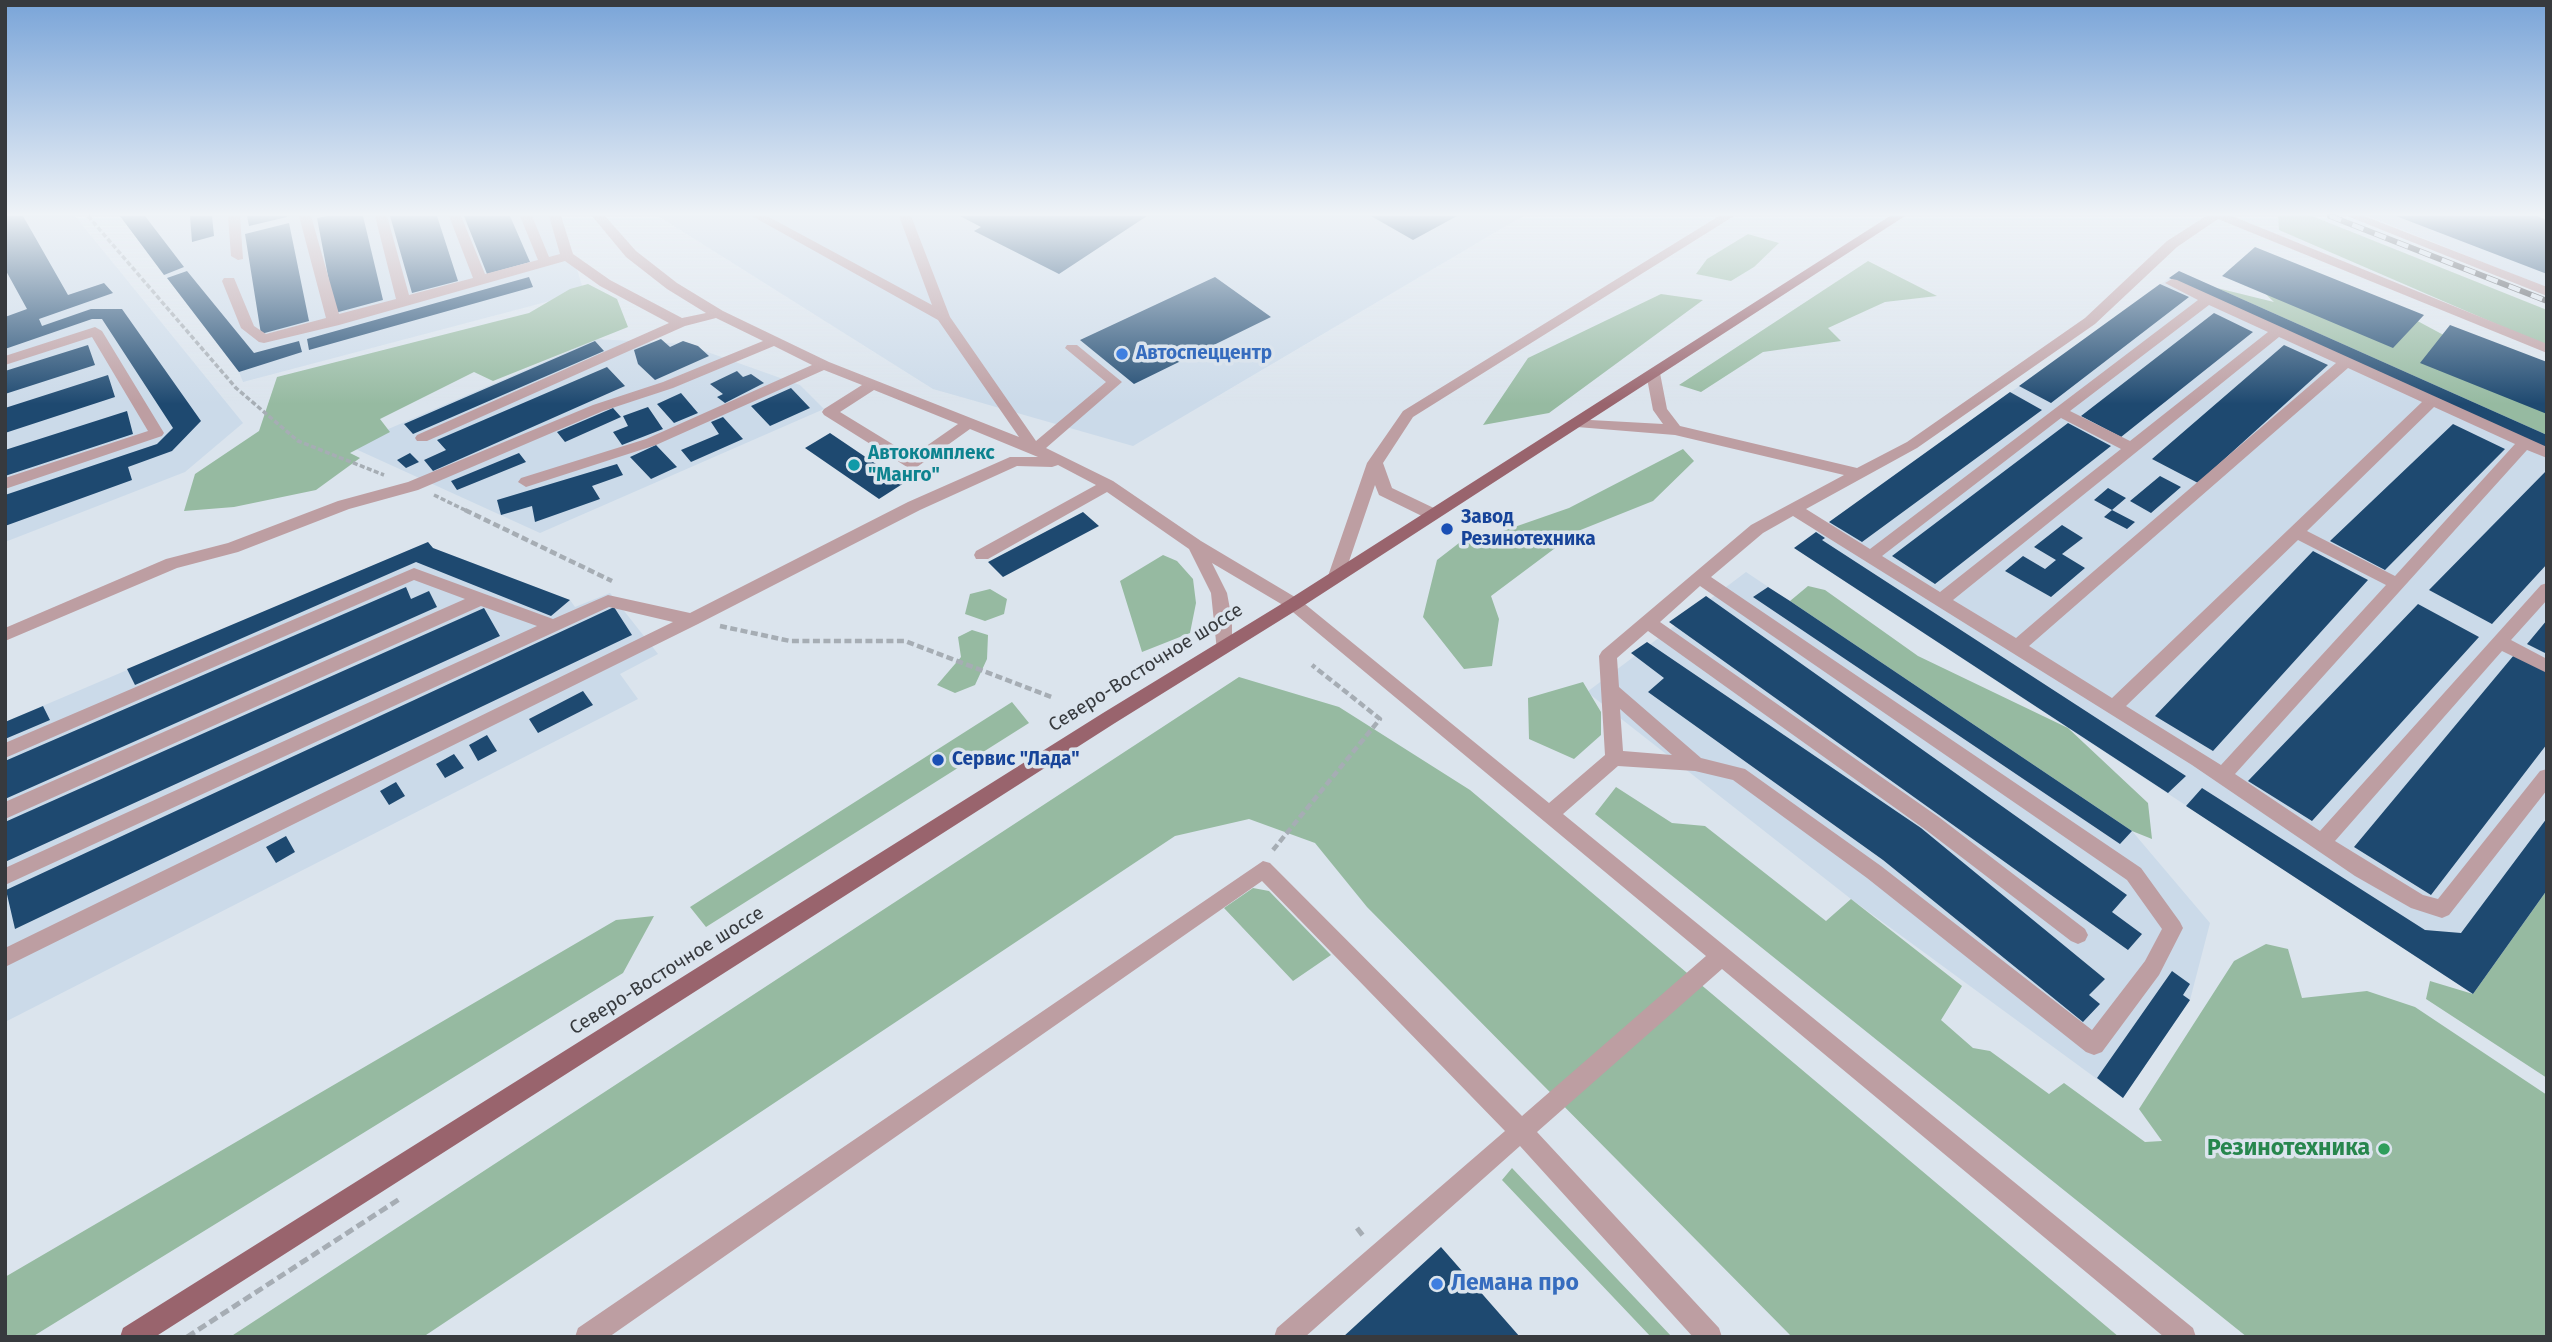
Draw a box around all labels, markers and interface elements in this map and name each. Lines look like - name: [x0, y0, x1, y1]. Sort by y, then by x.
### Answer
- place label: Автоспеццентр: [1136, 343, 1272, 365]
- marker: Автоспеццентр: [1114, 346, 1130, 362]
- place label: Автокомплекс "Манго": [868, 443, 995, 487]
- marker: Автокомплекс "Манго": [846, 457, 862, 473]
- place label: Завод Резинотехника: [1461, 507, 1596, 551]
- marker: Завод Резинотехника: [1439, 521, 1455, 537]
- street label: Северо-Восточное шоссе: [1045, 599, 1247, 737]
- place label: Сервис "Лада": [952, 749, 1080, 771]
- marker: Сервис "Лада": [930, 752, 946, 768]
- street label: Северо-Восточное шоссе: [566, 902, 768, 1040]
- place label: Резинотехника: [2207, 1135, 2370, 1163]
- marker: Резинотехника: [2376, 1141, 2392, 1157]
- place label: Лемана про: [1451, 1270, 1579, 1298]
- marker: Лемана про: [1429, 1276, 1445, 1292]

